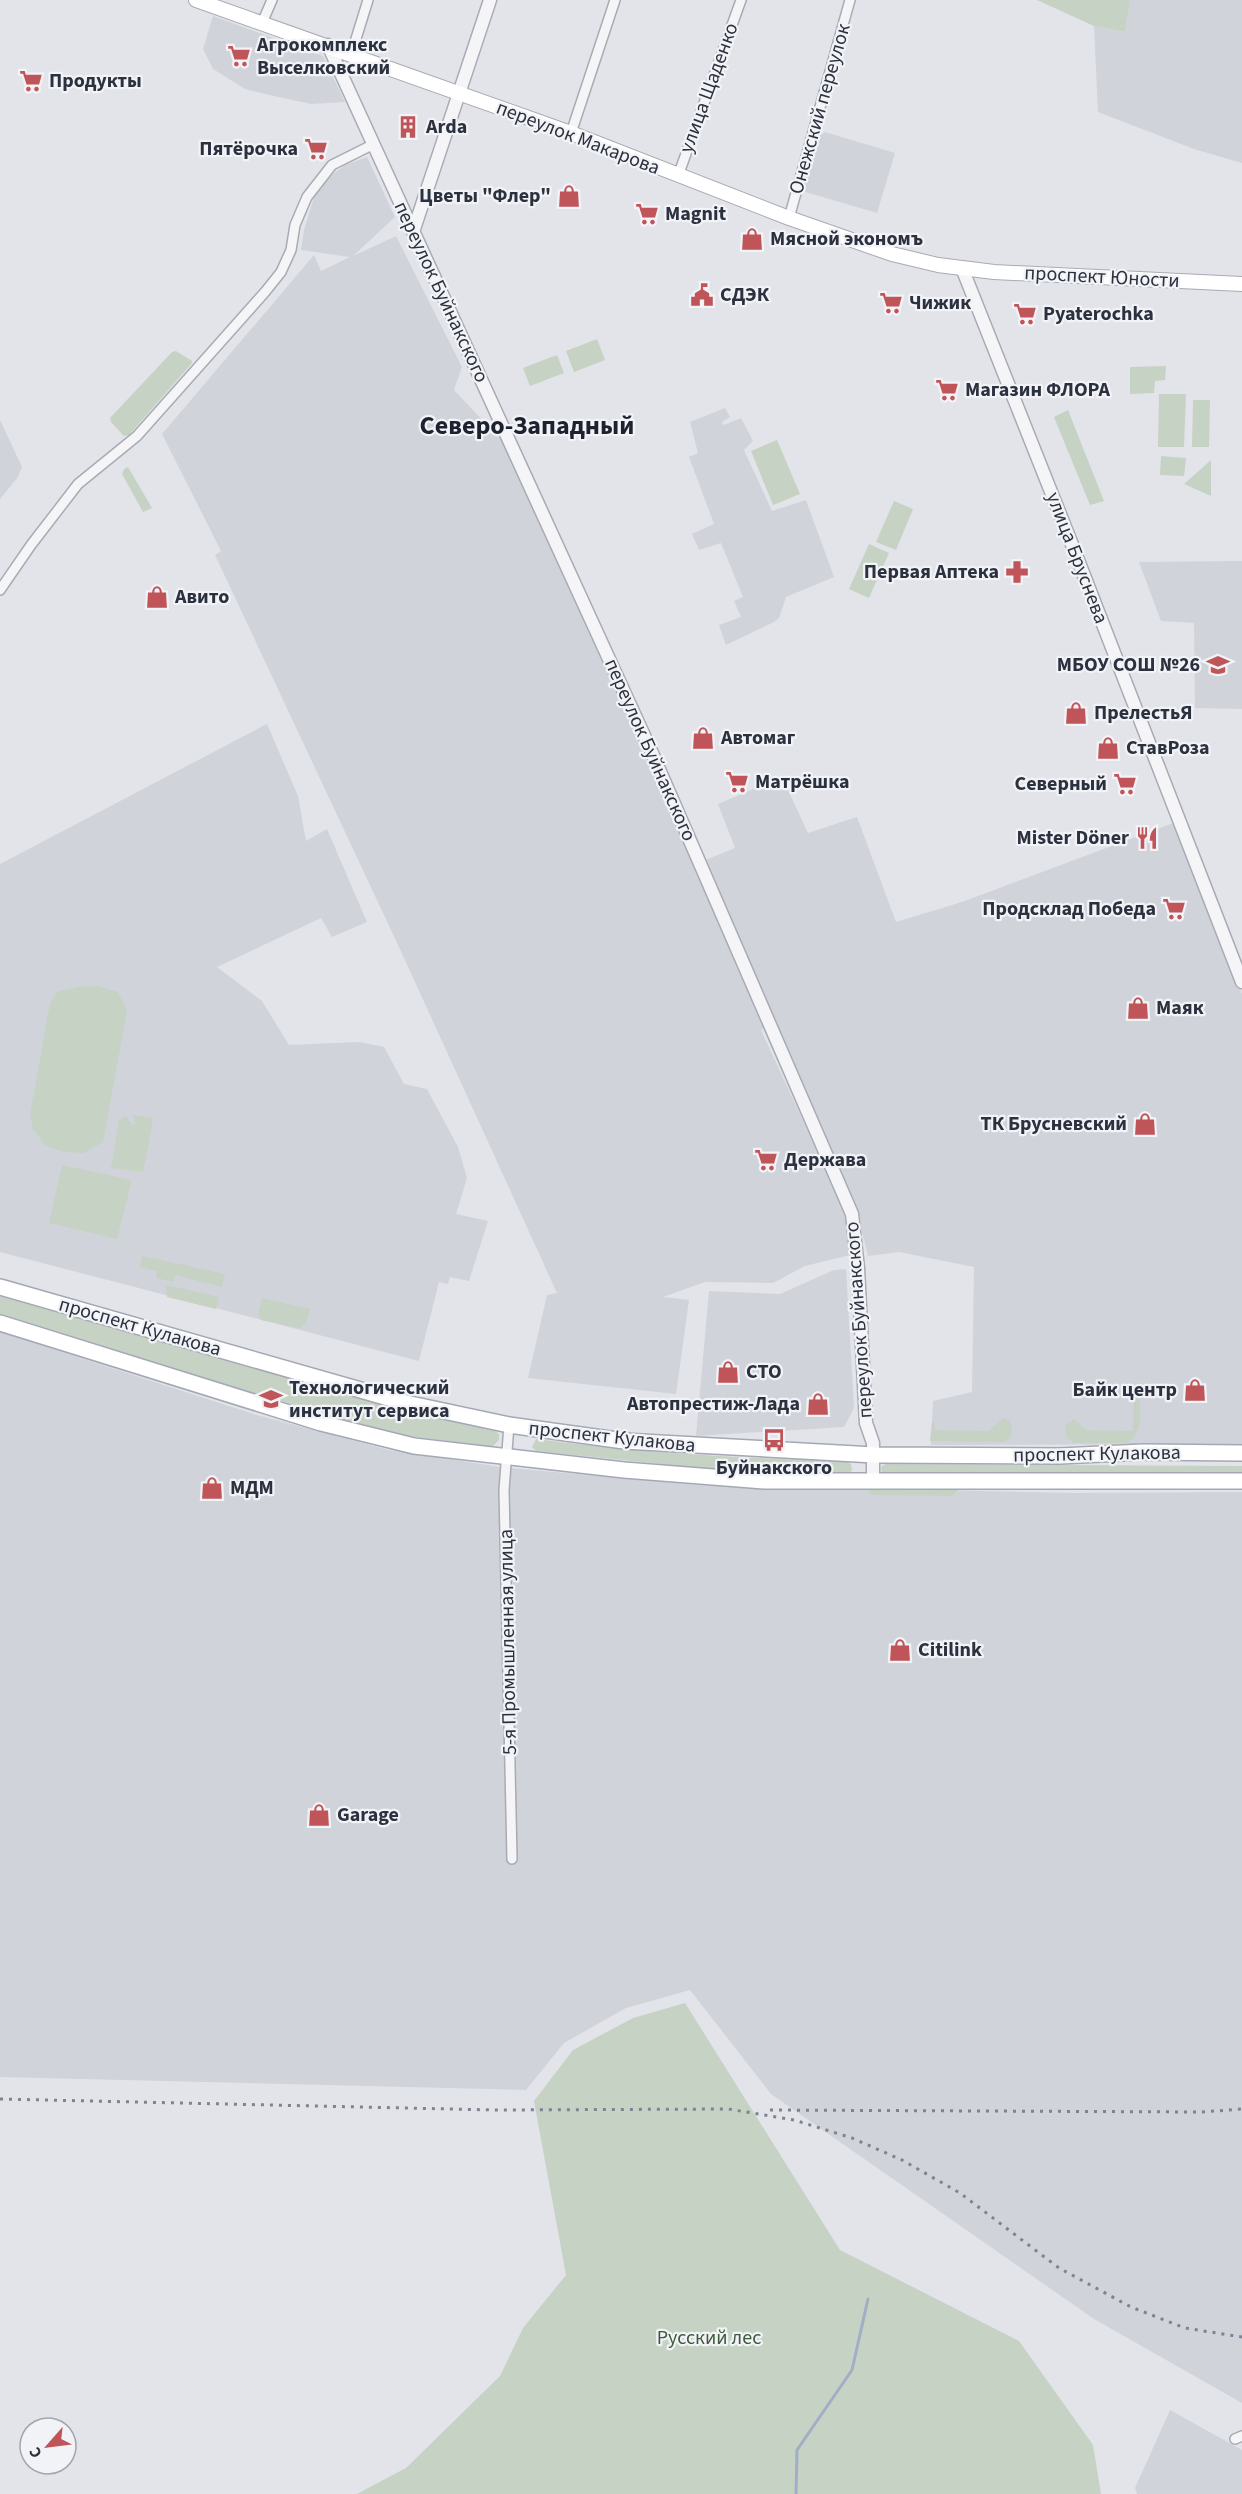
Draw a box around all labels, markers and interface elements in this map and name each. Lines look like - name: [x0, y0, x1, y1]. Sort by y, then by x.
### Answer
- street label: улица Щаденко: [673, 19, 745, 157]
- street label: Онежский переулок: [782, 20, 858, 197]
- place label: Агрокомплекс Выселковский: [256, 31, 390, 82]
- supermarket icon: Агрокомплекс Выселковский: [226, 43, 252, 69]
- place label: Продукты: [49, 67, 142, 95]
- supermarket icon: Продукты: [18, 68, 44, 94]
- street label: переулок Макарова: [492, 94, 664, 182]
- place label: Arda: [425, 113, 467, 141]
- building icon: Arda: [395, 114, 421, 140]
- place label: Пятёрочка: [199, 135, 298, 163]
- supermarket icon: Пятёрочка: [303, 136, 329, 162]
- place label: Цветы "Флер": [419, 182, 551, 210]
- shop icon: Цветы "Флер": [556, 183, 582, 209]
- street label: переулок Буйнакского: [387, 197, 495, 387]
- place label: Magnit: [665, 200, 726, 228]
- supermarket icon: Magnit: [634, 201, 660, 227]
- place label: Мясной экономъ: [770, 225, 923, 253]
- shop icon: Мясной экономъ: [739, 226, 765, 252]
- street label: проспект Юности: [1024, 259, 1180, 295]
- place label: СДЭК: [720, 281, 770, 309]
- public building icon: СДЭК: [689, 282, 715, 308]
- place label: Чижик: [909, 289, 971, 317]
- supermarket icon: Чижик: [878, 290, 904, 316]
- place label: Pyaterochka: [1043, 300, 1154, 328]
- supermarket icon: Pyaterochka: [1012, 301, 1038, 327]
- place label: Магазин ФЛОРА: [965, 376, 1111, 404]
- supermarket icon: Магазин ФЛОРА: [934, 377, 960, 403]
- district label: Северо-Западный: [420, 407, 634, 444]
- street label: улица Бруснева: [1039, 488, 1115, 628]
- place label: Первая Аптека: [864, 558, 999, 586]
- pharmacy icon: Первая Аптека: [1004, 559, 1030, 585]
- place label: Авито: [174, 583, 229, 611]
- shop icon: Авито: [144, 584, 170, 610]
- place label: МБОУ СОШ №26: [1057, 651, 1200, 679]
- school or university icon: МБОУ СОШ №26: [1205, 652, 1231, 678]
- street label: переулок Буйнакского: [597, 654, 703, 846]
- place label: ПрелестьЯ: [1094, 699, 1193, 727]
- shop icon: ПрелестьЯ: [1063, 700, 1089, 726]
- place label: Автомаг: [720, 724, 796, 752]
- shop icon: Автомаг: [690, 725, 716, 751]
- place label: СтавРоза: [1126, 734, 1210, 762]
- shop icon: СтавРоза: [1095, 735, 1121, 761]
- place label: Матрёшка: [755, 768, 849, 796]
- supermarket icon: Матрёшка: [724, 769, 750, 795]
- place label: Северный: [1015, 770, 1107, 798]
- supermarket icon: Северный: [1112, 771, 1138, 797]
- place label: Mister Döner: [1017, 824, 1129, 852]
- restaurant icon: Mister Döner: [1134, 825, 1160, 851]
- place label: Продсклад Победа: [982, 895, 1156, 923]
- supermarket icon: Продсклад Победа: [1161, 896, 1187, 922]
- place label: Маяк: [1156, 994, 1204, 1022]
- shop icon: Маяк: [1125, 995, 1151, 1021]
- place label: ТК Брусневский: [981, 1110, 1127, 1138]
- shop icon: ТК Брусневский: [1132, 1111, 1158, 1137]
- place label: Держава: [784, 1146, 866, 1174]
- supermarket icon: Держава: [753, 1147, 779, 1173]
- street label: переулок Буйнакского: [838, 1221, 880, 1419]
- street label: проспект Кулакова: [56, 1290, 224, 1364]
- place label: СТО: [746, 1358, 782, 1386]
- shop icon: СТО: [715, 1359, 741, 1385]
- place label: Технологический институт сервиса: [289, 1374, 450, 1425]
- place label: Байк центр: [1073, 1376, 1177, 1404]
- shop icon: Байк центр: [1182, 1377, 1208, 1403]
- school or university icon: Технологический институт сервиса: [258, 1386, 284, 1412]
- place label: Автопрестиж-Лада: [626, 1390, 800, 1418]
- shop icon: Автопрестиж-Лада: [805, 1391, 831, 1417]
- street label: проспект Кулакова: [527, 1414, 697, 1460]
- bus stop icon: Буйнакского: [761, 1427, 787, 1453]
- street label: проспект Кулакова: [1013, 1439, 1181, 1469]
- place label: Буйнакского: [716, 1454, 832, 1482]
- place label: МДМ: [230, 1474, 274, 1502]
- shop icon: МДМ: [199, 1475, 225, 1501]
- street label: 5-я Промышленная улица: [492, 1529, 524, 1755]
- place label: Citilink: [918, 1636, 982, 1664]
- shop icon: Citilink: [887, 1637, 913, 1663]
- place label: Garage: [337, 1801, 399, 1829]
- shop icon: Garage: [306, 1802, 332, 1828]
- park label: Русский лес: [657, 2324, 761, 2352]
- north arrow: [18, 2416, 78, 2476]
- text: С: [24, 2443, 48, 2462]

